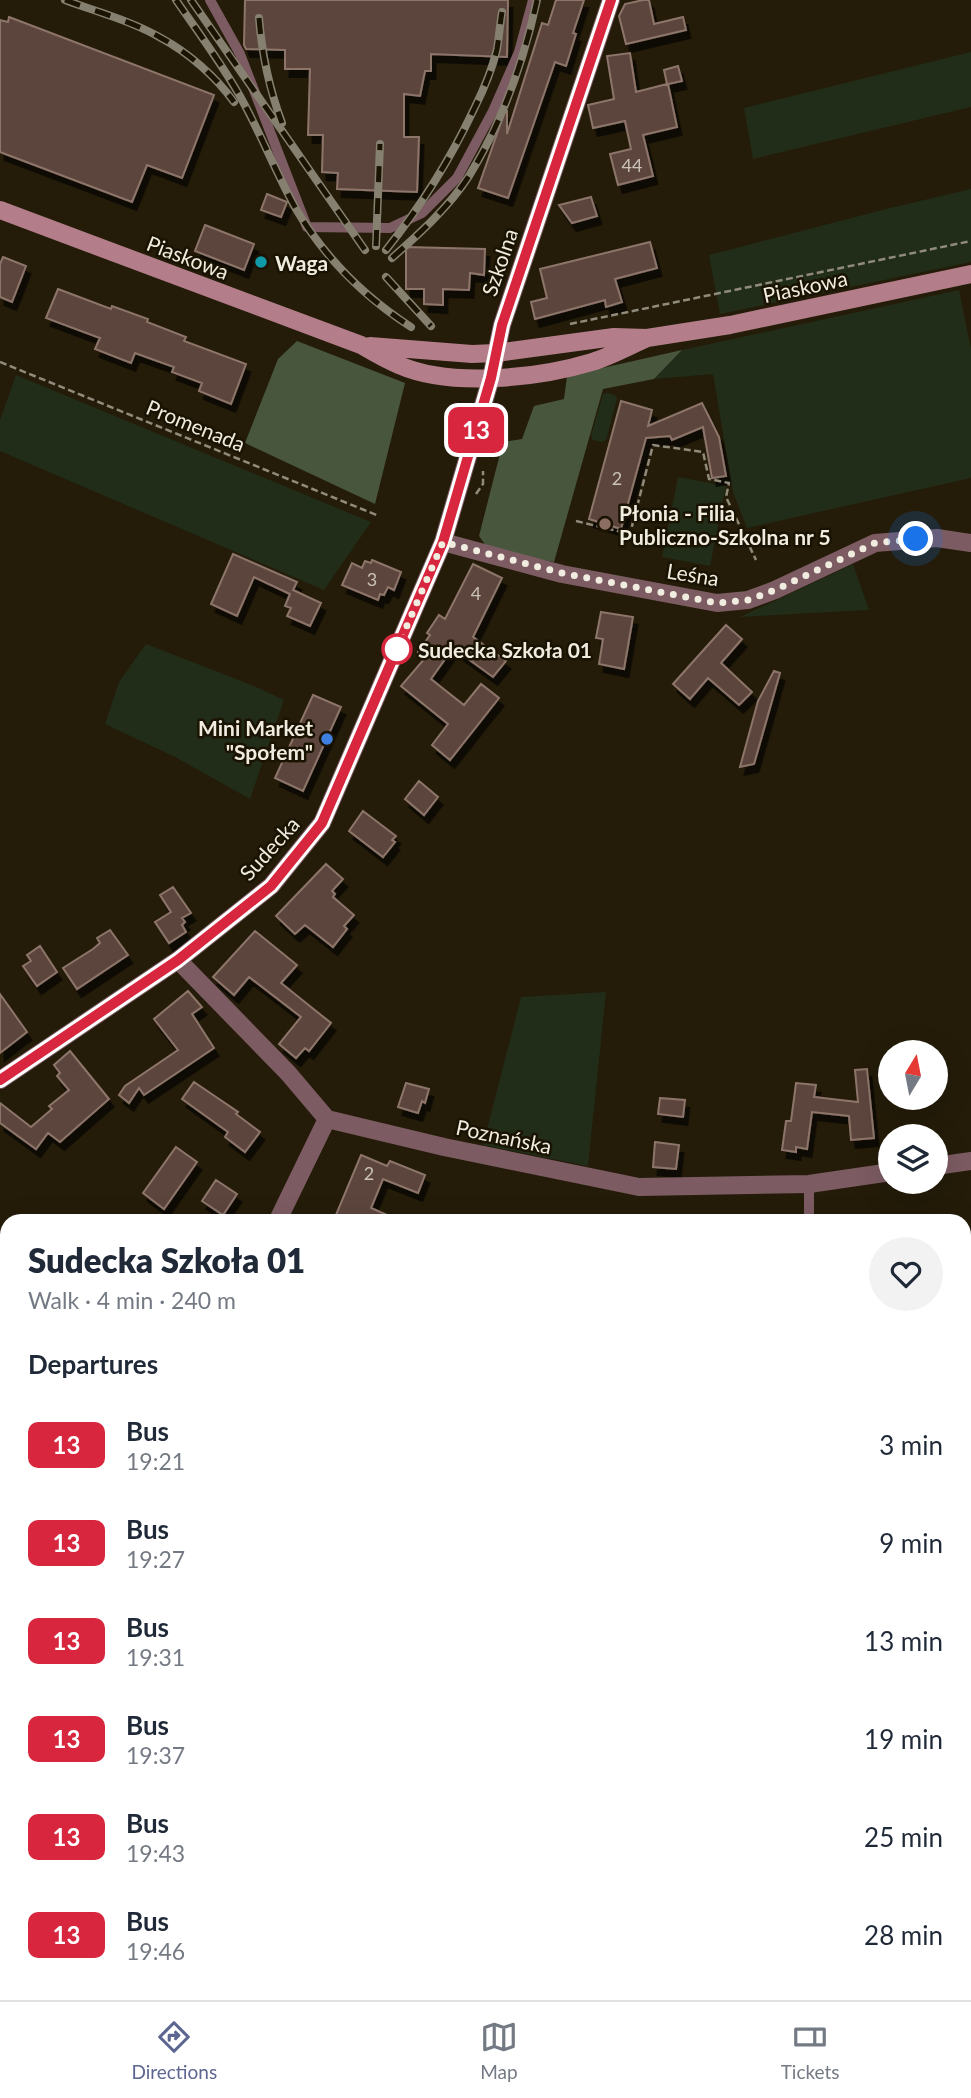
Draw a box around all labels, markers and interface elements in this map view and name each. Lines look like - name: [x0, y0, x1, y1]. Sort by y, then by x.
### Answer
- house number: 44: [622, 154, 642, 176]
- street label: Szkolna: [476, 225, 522, 299]
- street label: Piaskowa: [143, 230, 233, 284]
- place label: Waga: [275, 250, 328, 275]
- marker: Waga: [253, 254, 269, 270]
- street label: Piaskowa: [760, 265, 850, 307]
- street label: Promenada: [143, 394, 249, 456]
- line badge: 13: [444, 407, 508, 453]
- text: 13: [462, 415, 490, 444]
- house number: 2: [612, 467, 622, 489]
- place label: Płonia - Filia Publiczno-Szkolna nr 5: [619, 500, 831, 549]
- marker: Płonia - Filia Publiczno-Szkolna nr 5: [597, 516, 613, 532]
- your location: [898, 521, 933, 556]
- street label: Leśna: [665, 558, 721, 590]
- house number: 3: [367, 568, 377, 590]
- house number: 4: [471, 582, 481, 604]
- marker: Sudecka Szkoła 01: [382, 634, 412, 664]
- place label: Sudecka Szkoła 01: [418, 637, 592, 662]
- place label: Mini Market "Społem": [198, 715, 313, 764]
- marker: Mini Market "Społem": [319, 731, 335, 747]
- street label: Sudecka: [234, 811, 304, 885]
- north arrow: [878, 1040, 948, 1110]
- map controls: [878, 1040, 948, 1194]
- street label: Poznańska: [454, 1114, 554, 1158]
- button: layers: [878, 1124, 948, 1194]
- house number: 2: [364, 1162, 374, 1184]
- button: heart: [869, 1237, 943, 1311]
- text: Sudecka Szkoła 01: [28, 1240, 305, 1280]
- text: Walk · 4 min · 240 m: [28, 1286, 236, 1314]
- text: Departures: [28, 1348, 158, 1380]
- text: Bus: [126, 1415, 169, 1447]
- text: 3 min: [879, 1429, 943, 1461]
- text: 13: [53, 1430, 80, 1459]
- text: 19:21: [126, 1447, 185, 1475]
- text: Bus: [126, 1513, 169, 1545]
- text: 9 min: [879, 1527, 943, 1559]
- text: 13: [53, 1528, 80, 1557]
- text: 19:27: [126, 1545, 185, 1573]
- text: Bus: [126, 1611, 169, 1643]
- text: 13 min: [864, 1625, 943, 1657]
- text: 13: [53, 1626, 80, 1655]
- text: 19:31: [126, 1643, 185, 1671]
- text: Bus: [126, 1709, 169, 1741]
- text: 19 min: [864, 1723, 943, 1755]
- text: 13: [53, 1724, 80, 1753]
- text: 19:37: [126, 1741, 185, 1769]
- text: Bus: [126, 1807, 169, 1839]
- text: 25 min: [864, 1821, 943, 1853]
- text: 13: [53, 1822, 80, 1851]
- text: 19:43: [126, 1839, 185, 1867]
- text: Bus: [126, 1905, 169, 1937]
- text: 28 min: [864, 1919, 943, 1951]
- text: 13: [53, 1920, 80, 1949]
- text: 19:46: [126, 1937, 185, 1965]
- tab: Directions: [131, 2018, 217, 2083]
- tab: Map: [480, 2018, 518, 2083]
- tab: Tickets: [781, 2018, 840, 2083]

